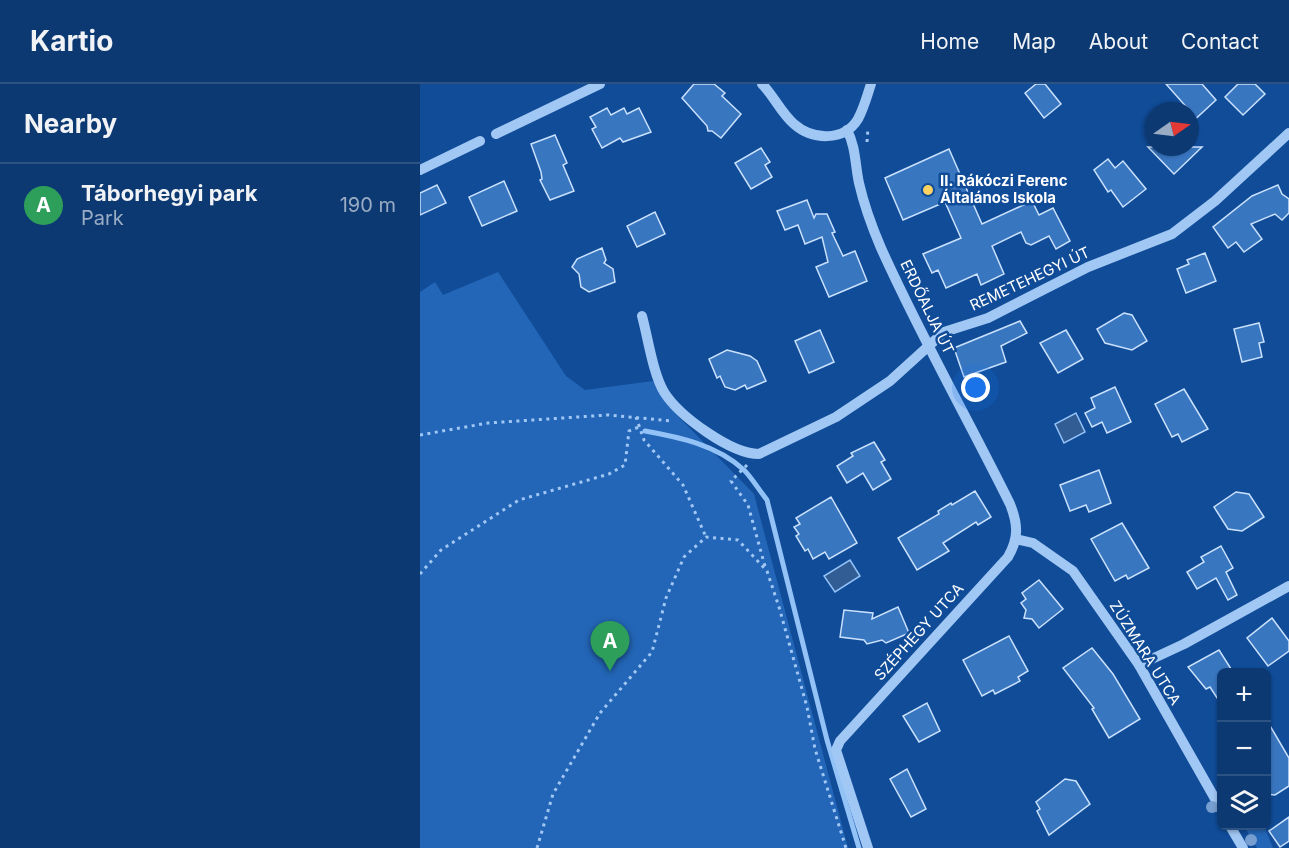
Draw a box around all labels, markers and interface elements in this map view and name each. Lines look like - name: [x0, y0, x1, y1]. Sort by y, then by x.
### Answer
- text: Kartio: [30, 24, 113, 58]
- text: Home: [920, 29, 979, 54]
- text: Map: [1012, 29, 1056, 54]
- text: About: [1089, 29, 1148, 54]
- text: Contact: [1181, 29, 1259, 54]
- north arrow: [1145, 102, 1199, 156]
- text: Nearby: [24, 108, 117, 139]
- place label: II. Rákóczi Ferenc Általános Iskola: [940, 171, 1068, 207]
- text: Táborhegyi park: [81, 180, 258, 206]
- marker: II. Rákóczi Ferenc Általános Iskola: [921, 183, 935, 197]
- text: A: [36, 193, 51, 217]
- text: 190 m: [340, 193, 396, 217]
- text: Park: [81, 206, 124, 230]
- street label: REMETEHEGYI ÚT: [967, 242, 1093, 315]
- street label: ERDŐALJA ÚT: [896, 256, 959, 357]
- your location: [961, 373, 990, 402]
- street label: SZÉPHEGY UTCA: [870, 579, 967, 684]
- street label: ZÚZMARA UTCA: [1106, 597, 1185, 708]
- pin: A: [590, 622, 630, 671]
- map controls: [1217, 668, 1271, 830]
- button: +: [1217, 668, 1271, 722]
- button: −: [1217, 722, 1271, 776]
- button: layers: [1217, 776, 1271, 830]

